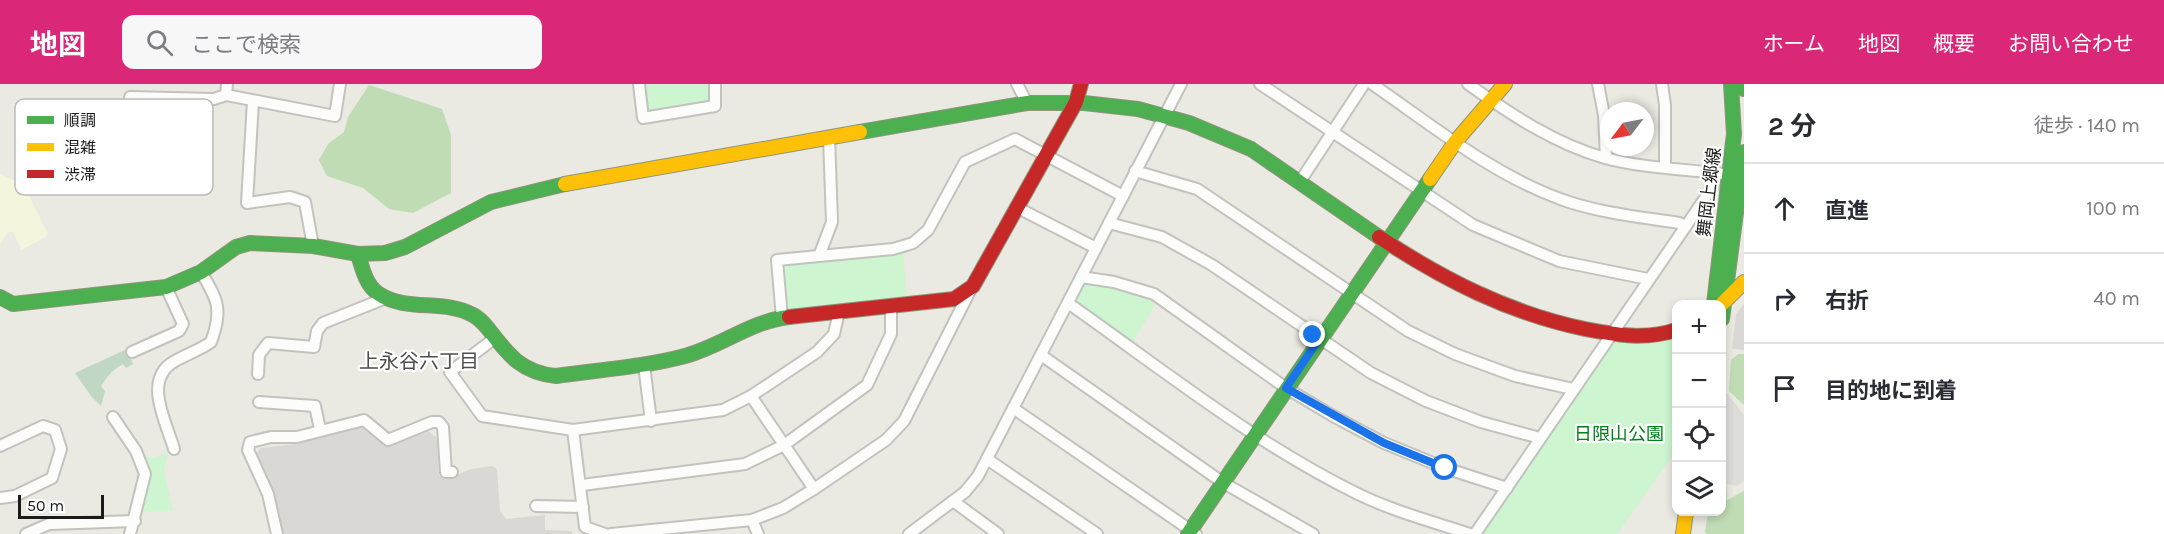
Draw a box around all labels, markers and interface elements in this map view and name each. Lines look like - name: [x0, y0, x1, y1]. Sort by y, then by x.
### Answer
- search box: [122, 15, 542, 69]
- icon: search: [143, 26, 176, 59]
- text: 地図: [30, 28, 86, 61]
- text: ここで検索: [191, 32, 301, 58]
- text: ホーム: [1763, 32, 1825, 56]
- text: 地図: [1858, 32, 1900, 56]
- text: 概要: [1933, 32, 1975, 56]
- text: お問い合わせ: [2008, 32, 2134, 56]
- legend: [15, 99, 213, 195]
- north arrow: [1600, 102, 1654, 156]
- text: 順調: [64, 111, 96, 130]
- text: 2 分: [1768, 111, 1816, 142]
- text: 徒歩 · 140 m: [2034, 114, 2140, 137]
- text: 混雑: [64, 138, 96, 157]
- street label: 舞岡上郷線: [1693, 146, 1725, 238]
- text: 渋滞: [64, 165, 96, 184]
- icon: ahead: [1768, 192, 1801, 225]
- text: 100 m: [2086, 197, 2140, 220]
- text: 直進: [1825, 198, 1869, 224]
- icon: right: [1768, 282, 1801, 315]
- text: 40 m: [2094, 287, 2140, 310]
- text: 右折: [1825, 288, 1869, 314]
- map controls: [1672, 300, 1726, 516]
- button: +: [1672, 300, 1726, 354]
- route end: [1299, 321, 1325, 347]
- district label: 上永谷六丁目: [359, 350, 479, 373]
- button: −: [1672, 354, 1726, 408]
- icon: arrive: [1768, 372, 1801, 405]
- text: 目的地に到着: [1825, 378, 1957, 404]
- button: locate: [1672, 408, 1726, 462]
- park label: 日限山公園: [1574, 423, 1664, 445]
- route start: [1431, 454, 1457, 480]
- button: layers: [1672, 462, 1726, 516]
- scale bar: [18, 492, 104, 520]
- text: 50 m: [27, 496, 64, 515]

